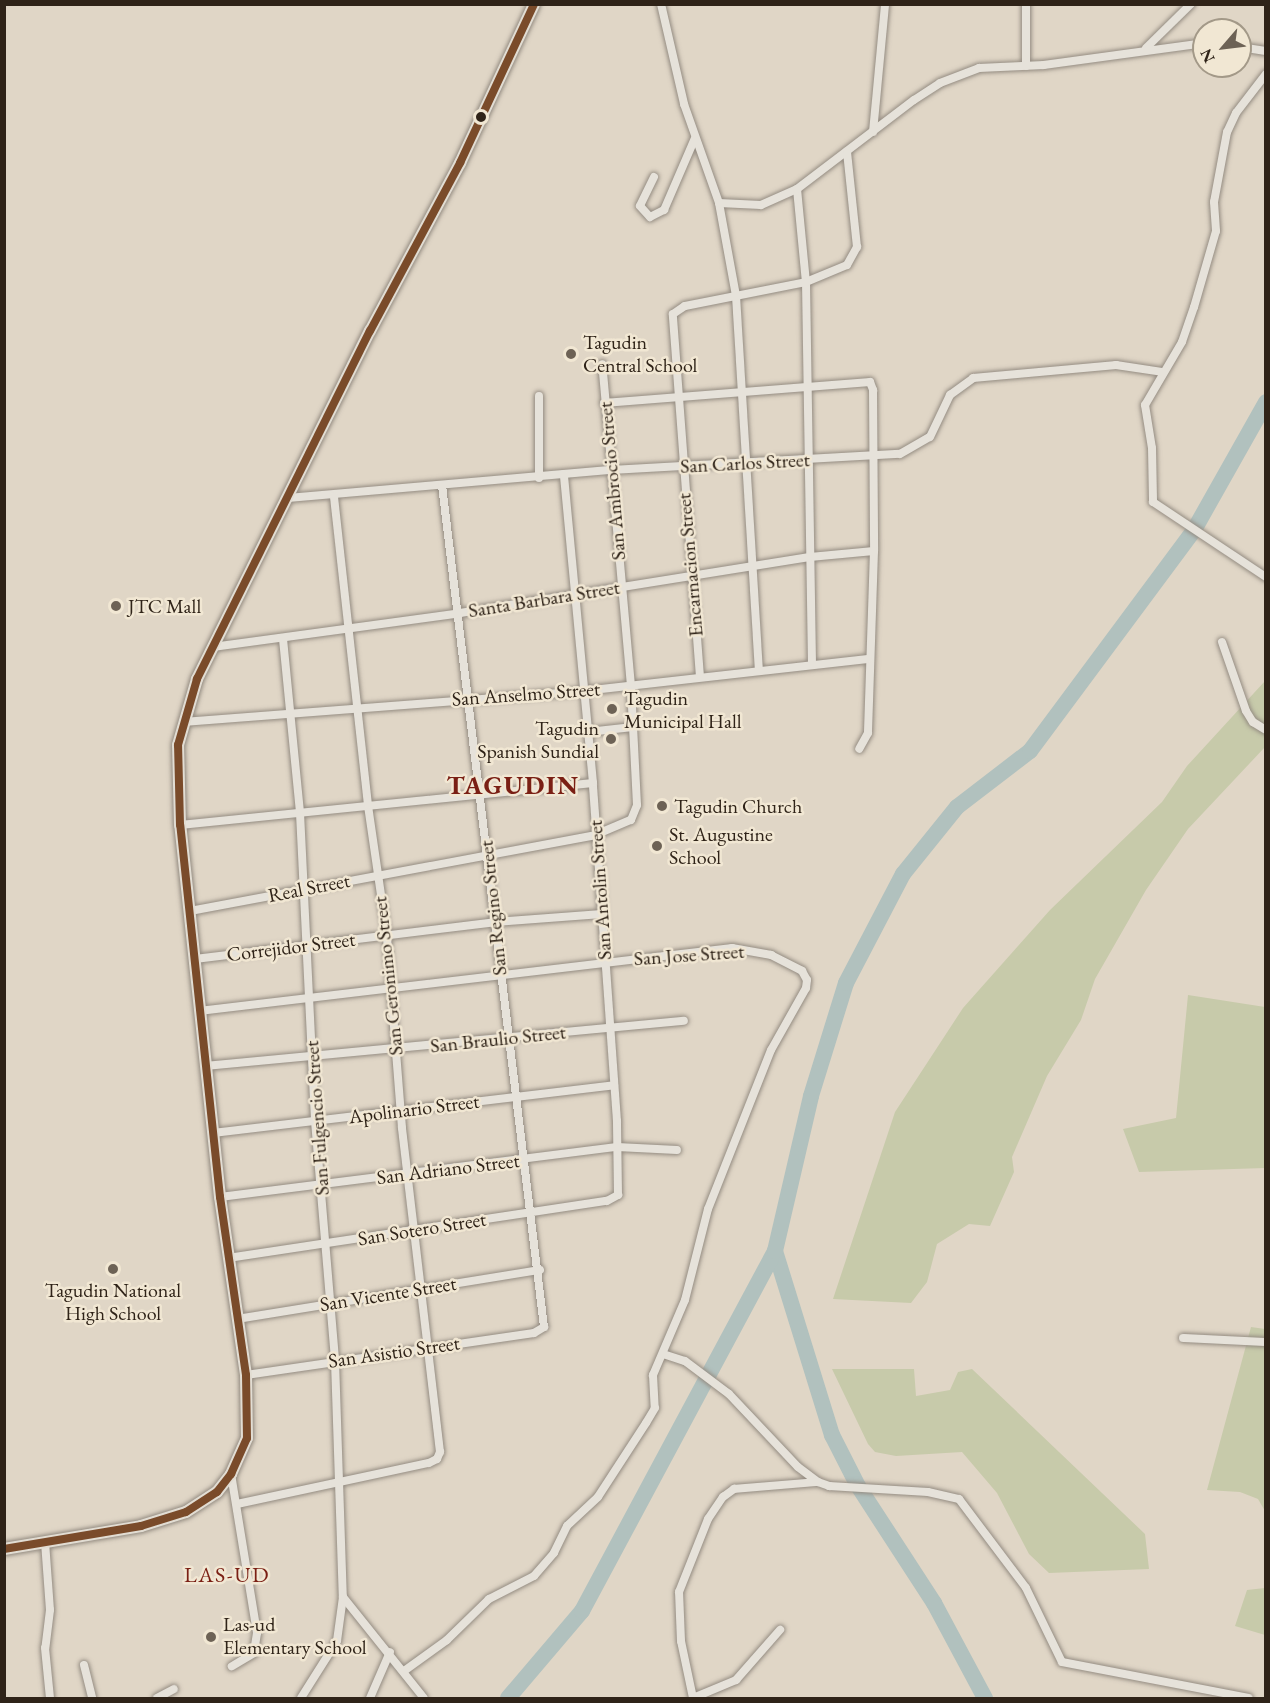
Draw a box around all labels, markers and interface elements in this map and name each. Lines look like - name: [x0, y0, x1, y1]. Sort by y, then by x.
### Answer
- north arrow: [1192, 18, 1252, 78]
- text: N: [1195, 45, 1220, 66]
- unlabelled marker: [475, 111, 487, 123]
- place label: Tagudin Central School: [583, 330, 697, 377]
- marker: Tagudin Central School: [564, 347, 578, 361]
- street label: San Ambrocio Street: [593, 401, 631, 561]
- street label: San Carlos Street: [680, 448, 810, 478]
- street label: Encarnacion Street: [672, 492, 708, 638]
- street label: Santa Barbara Street: [467, 575, 621, 623]
- place label: JTC Mall: [128, 594, 201, 618]
- marker: JTC Mall: [109, 599, 123, 613]
- street label: San Anselmo Street: [451, 677, 601, 711]
- place label: Tagudin Municipal Hall: [624, 686, 742, 733]
- marker: Tagudin Municipal Hall: [605, 702, 619, 716]
- place label: Tagudin Spanish Sundial: [477, 716, 599, 763]
- marker: Tagudin Spanish Sundial: [604, 732, 618, 746]
- district label: TAGUDIN: [447, 770, 579, 802]
- place label: Tagudin Church: [674, 794, 802, 818]
- marker: Tagudin Church: [655, 799, 669, 813]
- street label: San Antolin Street: [583, 819, 617, 961]
- place label: St. Augustine School: [669, 822, 773, 869]
- street label: San Regino Street: [474, 839, 512, 977]
- marker: St. Augustine School: [650, 839, 664, 853]
- street label: Real Street: [266, 868, 352, 908]
- street label: San Geronimo Street: [368, 895, 408, 1057]
- street label: Correjidor Street: [225, 927, 357, 967]
- street label: San Jose Street: [633, 939, 745, 971]
- street label: San Braulio Street: [429, 1020, 567, 1058]
- street label: San Fulgencio Street: [300, 1040, 334, 1196]
- street label: Apolinario Street: [347, 1089, 481, 1129]
- street label: San Adriano Street: [375, 1148, 521, 1190]
- street label: San Sotero Street: [356, 1207, 488, 1251]
- marker: Tagudin National High School: [106, 1262, 120, 1276]
- street label: San Vicente Street: [318, 1271, 458, 1317]
- place label: Tagudin National High School: [45, 1278, 181, 1325]
- street label: San Asistio Street: [327, 1331, 461, 1373]
- district label: LAS-UD: [184, 1562, 270, 1588]
- place label: Las-ud Elementary School: [223, 1613, 367, 1660]
- marker: Las-ud Elementary School: [204, 1630, 218, 1644]

